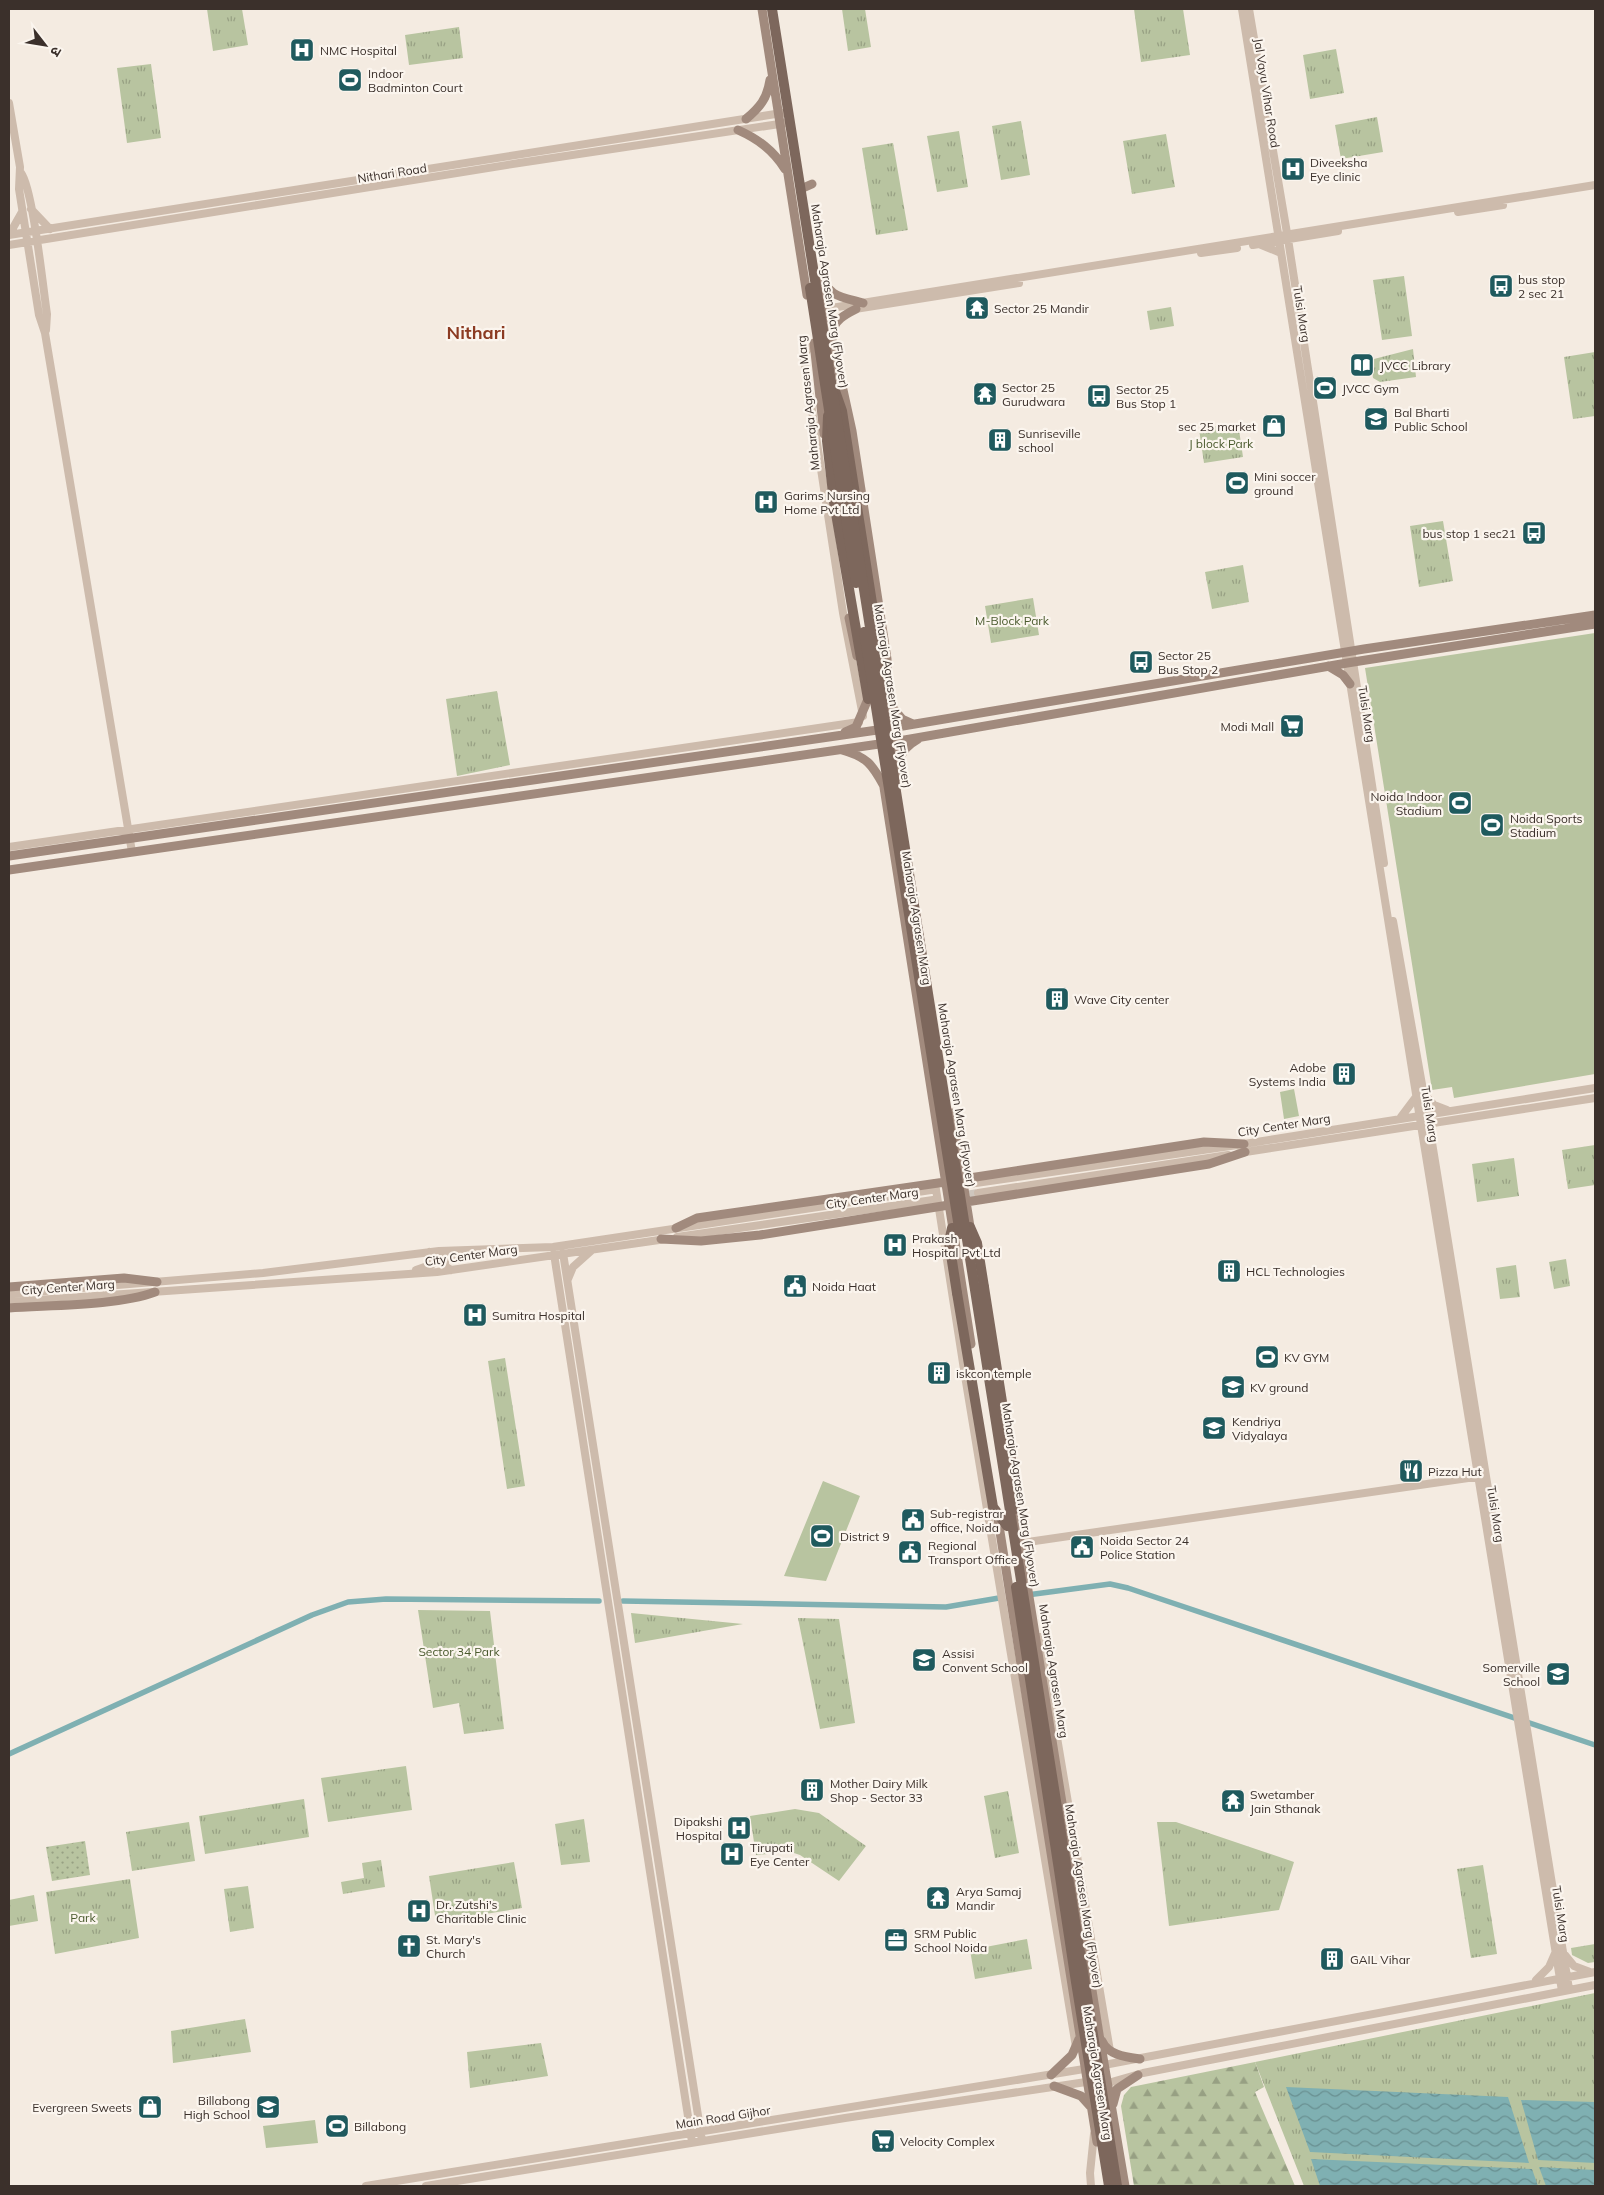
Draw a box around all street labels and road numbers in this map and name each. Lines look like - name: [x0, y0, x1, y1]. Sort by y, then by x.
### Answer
- street label: Jal Vayu Vihar Road: [1251, 37, 1283, 149]
- street label: Nithari Road: [356, 160, 428, 186]
- street label: Maharaja Agrasen Marg (Flyover): [808, 203, 852, 389]
- street label: Tulsi Marg: [1290, 285, 1314, 343]
- street label: Maharaja Agrasen Marg: [793, 335, 823, 471]
- street label: Maharaja Agrasen Marg (Flyover): [871, 603, 915, 789]
- street label: Tulsi Marg: [1355, 685, 1379, 743]
- street label: Maharaja Agrasen Marg: [899, 850, 935, 986]
- street label: Maharaja Agrasen Marg (Flyover): [935, 1002, 979, 1188]
- street label: Tulsi Marg: [1418, 1085, 1442, 1143]
- street label: City Center Marg: [1237, 1110, 1331, 1140]
- street label: City Center Marg: [825, 1184, 919, 1212]
- street label: City Center Marg: [424, 1241, 518, 1269]
- street label: City Center Marg: [21, 1276, 115, 1298]
- street label: Maharaja Agrasen Marg (Flyover): [999, 1402, 1043, 1588]
- street label: Tulsi Marg: [1484, 1485, 1508, 1543]
- street label: Maharaja Agrasen Marg: [1036, 1603, 1072, 1739]
- street label: Maharaja Agrasen Marg (Flyover): [1062, 1803, 1106, 1989]
- street label: Tulsi Marg: [1549, 1885, 1573, 1943]
- street label: Maharaja Agrasen Marg: [1080, 2005, 1116, 2141]
- street label: Main Road Gijhor: [675, 2102, 772, 2132]

